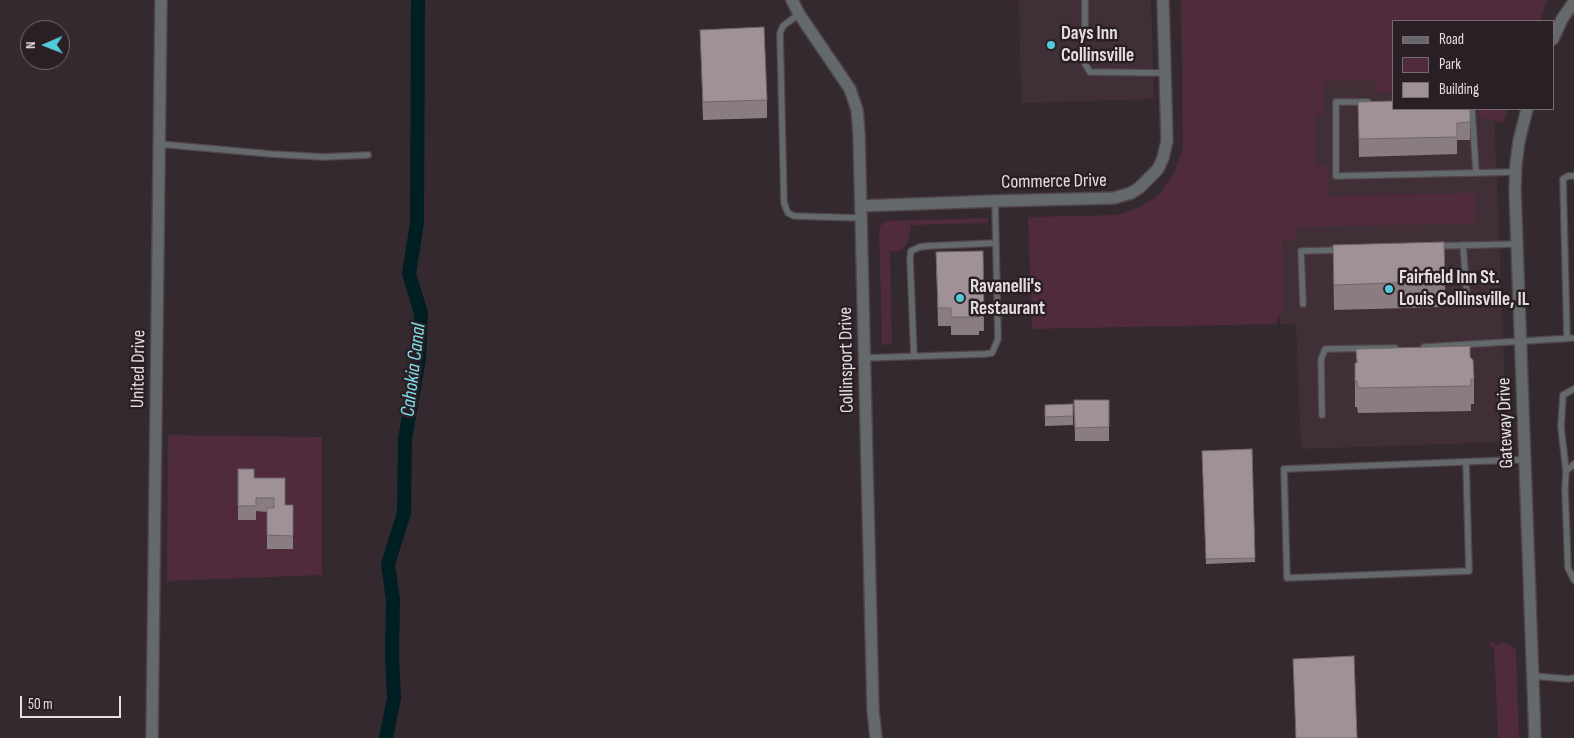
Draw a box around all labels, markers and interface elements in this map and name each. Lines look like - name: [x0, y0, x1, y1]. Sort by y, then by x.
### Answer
- north arrow: [20, 20, 70, 70]
- legend: [1392, 20, 1554, 110]
- place label: Days Inn Collinsville: [1061, 23, 1134, 67]
- text: Road: [1439, 30, 1464, 49]
- marker: Days Inn Collinsville: [1045, 39, 1057, 51]
- text: N: [22, 41, 39, 49]
- text: Park: [1439, 55, 1461, 74]
- text: Building: [1439, 80, 1479, 99]
- street label: Commerce Drive: [1001, 170, 1107, 194]
- place label: Fairfield Inn St. Louis Collinsville, IL: [1399, 267, 1529, 311]
- place label: Ravanelli's Restaurant: [970, 276, 1045, 320]
- marker: Fairfield Inn St. Louis Collinsville, IL: [1383, 283, 1395, 295]
- marker: Ravanelli's Restaurant: [954, 292, 966, 304]
- street label: Collinsport Drive: [835, 307, 859, 413]
- water label: Cahokia Canal: [396, 322, 432, 418]
- street label: United Drive: [127, 330, 151, 408]
- street label: Gateway Drive: [1493, 377, 1519, 469]
- scale bar: [22, 686, 124, 718]
- text: 50 m: [28, 695, 53, 714]

